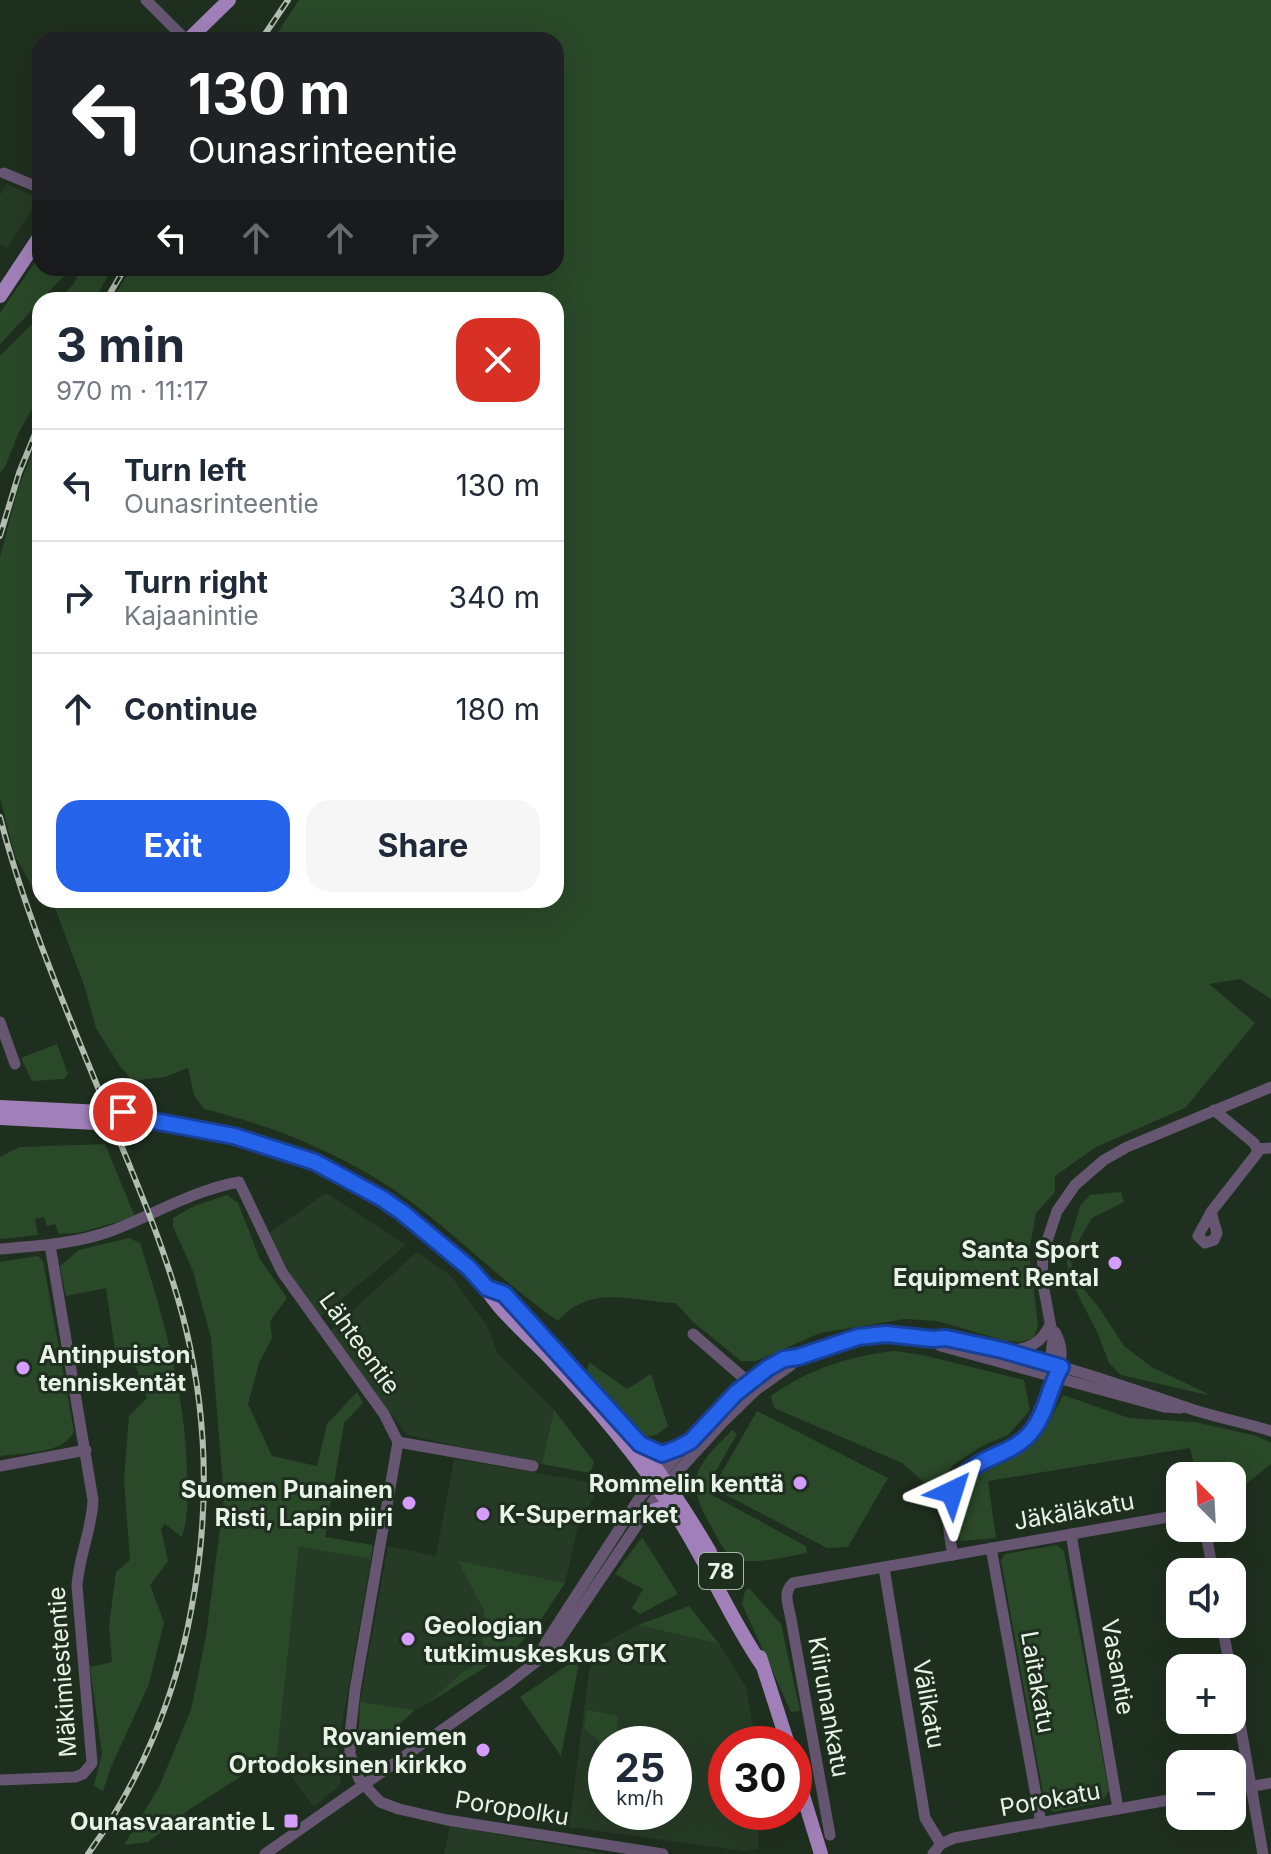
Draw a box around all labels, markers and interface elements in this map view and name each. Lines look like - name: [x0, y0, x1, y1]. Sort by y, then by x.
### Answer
- text: 130 m: [188, 60, 350, 128]
- icon: left: [56, 64, 160, 168]
- text: Ounasrinteentie: [188, 128, 458, 172]
- icon: left: [150, 216, 194, 260]
- icon: ahead: [234, 216, 278, 260]
- icon: ahead: [318, 216, 362, 260]
- icon: right: [402, 216, 446, 260]
- text: 3 min: [56, 315, 185, 374]
- button: close: [456, 318, 540, 402]
- text: 970 m · 11:17: [56, 375, 208, 406]
- text: Turn left: [124, 452, 246, 488]
- icon: left: [56, 463, 100, 507]
- text: 130 m: [456, 467, 540, 503]
- text: Ounasrinteentie: [124, 488, 319, 519]
- text: Turn right: [124, 564, 268, 600]
- icon: right: [56, 575, 100, 619]
- text: 340 m: [448, 579, 540, 615]
- text: Kajaanintie: [124, 600, 259, 631]
- icon: ahead: [56, 687, 100, 731]
- text: Continue: [124, 691, 258, 727]
- text: 180 m: [456, 691, 540, 727]
- button: Exit: [56, 800, 290, 892]
- button: Share: [306, 800, 540, 892]
- pin: [89, 1078, 157, 1146]
- icon: arrive: [101, 1090, 145, 1134]
- place label: Santa Sport Equipment Rental: [893, 1235, 1099, 1292]
- marker: Santa Sport Equipment Rental: [1106, 1254, 1124, 1272]
- street label: Lähteentie: [313, 1286, 407, 1400]
- place label: Antinpuiston tenniskentät: [39, 1340, 190, 1397]
- marker: Antinpuiston tenniskentät: [14, 1359, 32, 1377]
- position arrow: [910, 1450, 994, 1534]
- north arrow: [1166, 1462, 1246, 1542]
- map controls: [1166, 1462, 1246, 1830]
- place label: Rommelin kenttä: [589, 1469, 784, 1498]
- marker: Rommelin kenttä: [791, 1474, 809, 1492]
- place label: Suomen Punainen Risti, Lapin piiri: [181, 1475, 393, 1532]
- street label: Jäkäläkatu: [1012, 1486, 1136, 1536]
- marker: Suomen Punainen Risti, Lapin piiri: [400, 1494, 418, 1512]
- place label: K-Supermarket: [499, 1500, 678, 1529]
- marker: K-Supermarket: [474, 1505, 492, 1523]
- road number: 78: [699, 1553, 743, 1589]
- button: sound: [1166, 1558, 1246, 1638]
- street label: Mäkimiestentie: [42, 1586, 82, 1758]
- place label: Geologian tutkimuskeskus GTK: [424, 1611, 667, 1668]
- street label: Vasantie: [1095, 1617, 1141, 1717]
- street label: Laitakatu: [1015, 1629, 1061, 1735]
- marker: Geologian tutkimuskeskus GTK: [399, 1630, 417, 1648]
- street label: Kiirunankatu: [802, 1635, 856, 1779]
- button: +: [1166, 1654, 1246, 1734]
- street label: Välikatu: [907, 1657, 951, 1751]
- place label: Rovaniemen Ortodoksinen kirkko: [229, 1722, 467, 1779]
- speed limit sign: 30: [708, 1726, 812, 1830]
- marker: Rovaniemen Ortodoksinen kirkko: [474, 1741, 492, 1759]
- text: 25: [615, 1743, 665, 1792]
- button: −: [1166, 1750, 1246, 1830]
- street label: Porokatu: [998, 1776, 1102, 1822]
- street label: Poropolku: [453, 1785, 571, 1831]
- text: km/h: [616, 1786, 664, 1810]
- place label: Ounasvaarantie L: [70, 1807, 275, 1836]
- marker: Ounasvaarantie L: [282, 1812, 300, 1830]

